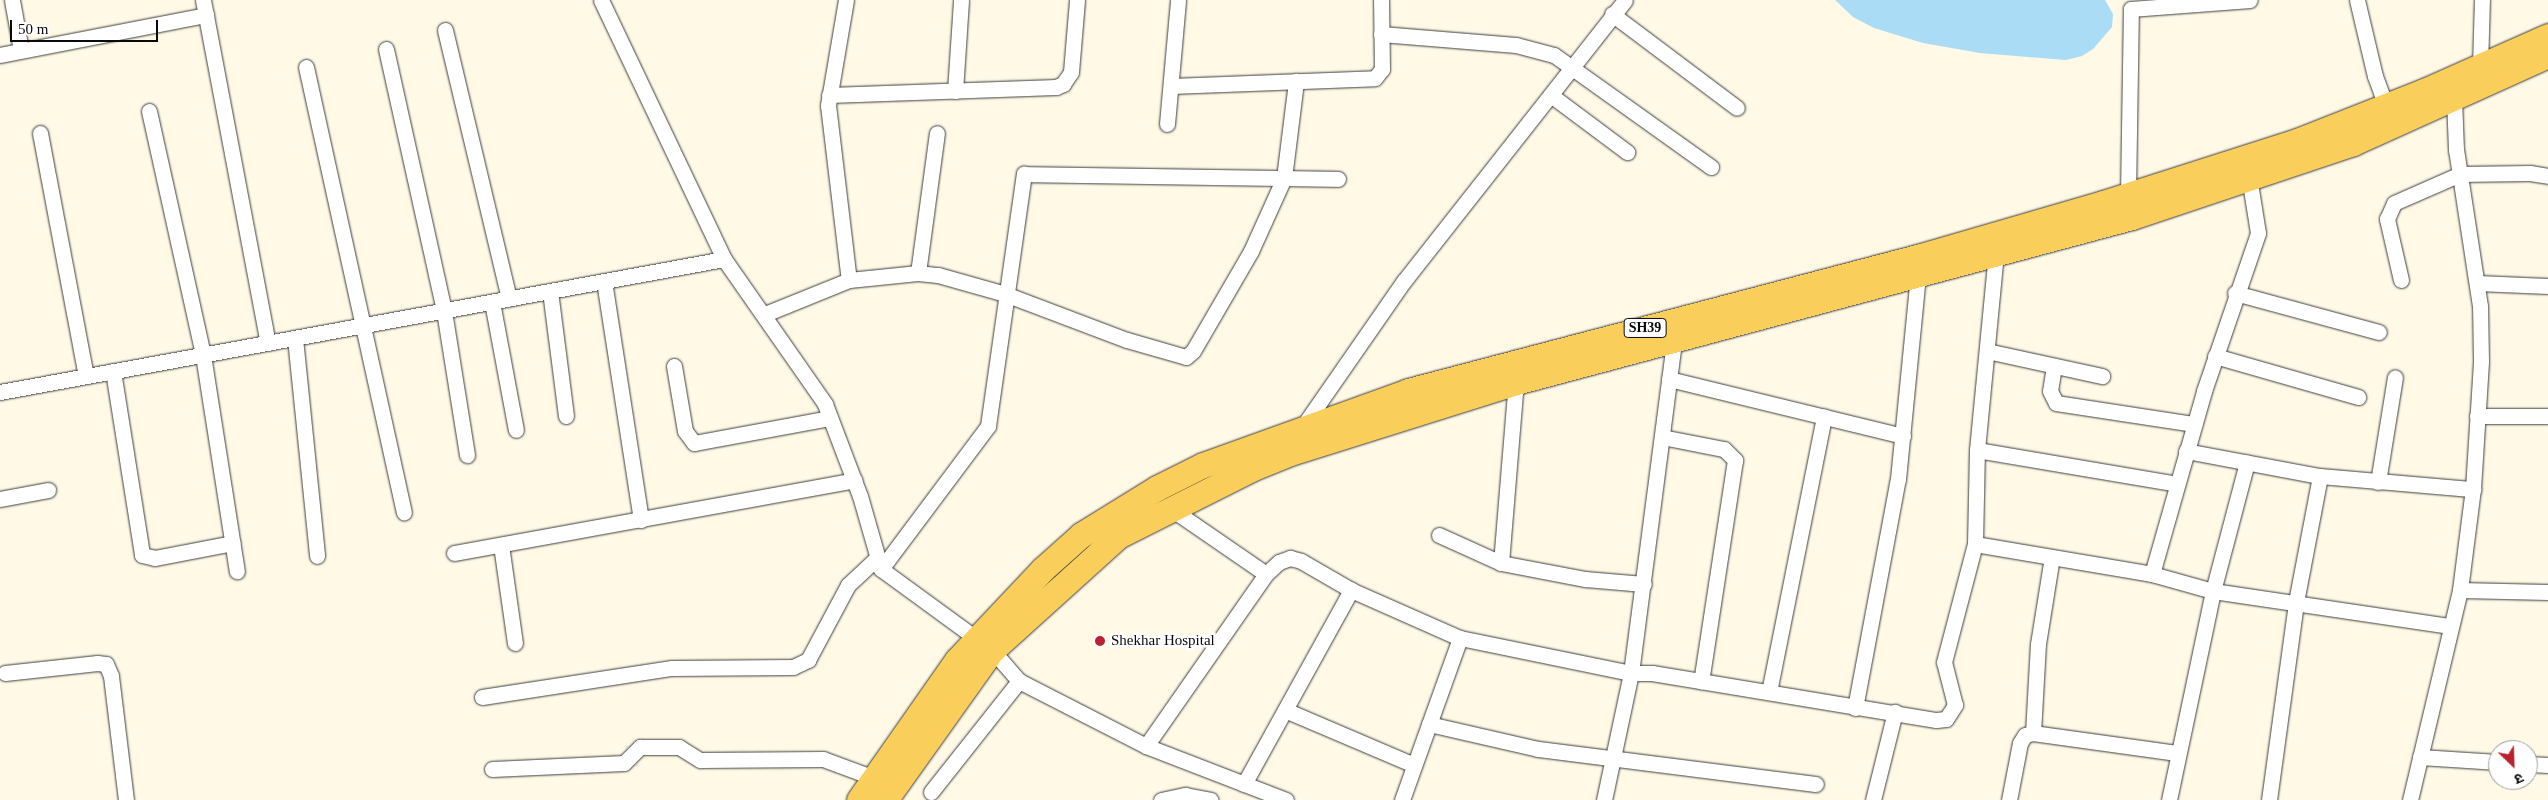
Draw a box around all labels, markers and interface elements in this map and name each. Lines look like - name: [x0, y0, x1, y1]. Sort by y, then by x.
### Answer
- scale bar: [12, 10, 160, 42]
- text: 50 m: [18, 21, 48, 37]
- road number: SH39: [1622, 316, 1668, 339]
- place label: Shekhar Hospital: [1111, 632, 1215, 650]
- marker: Shekhar Hospital: [1093, 634, 1107, 648]
- north arrow: [2488, 740, 2538, 790]
- text: उ: [2512, 770, 2526, 787]

